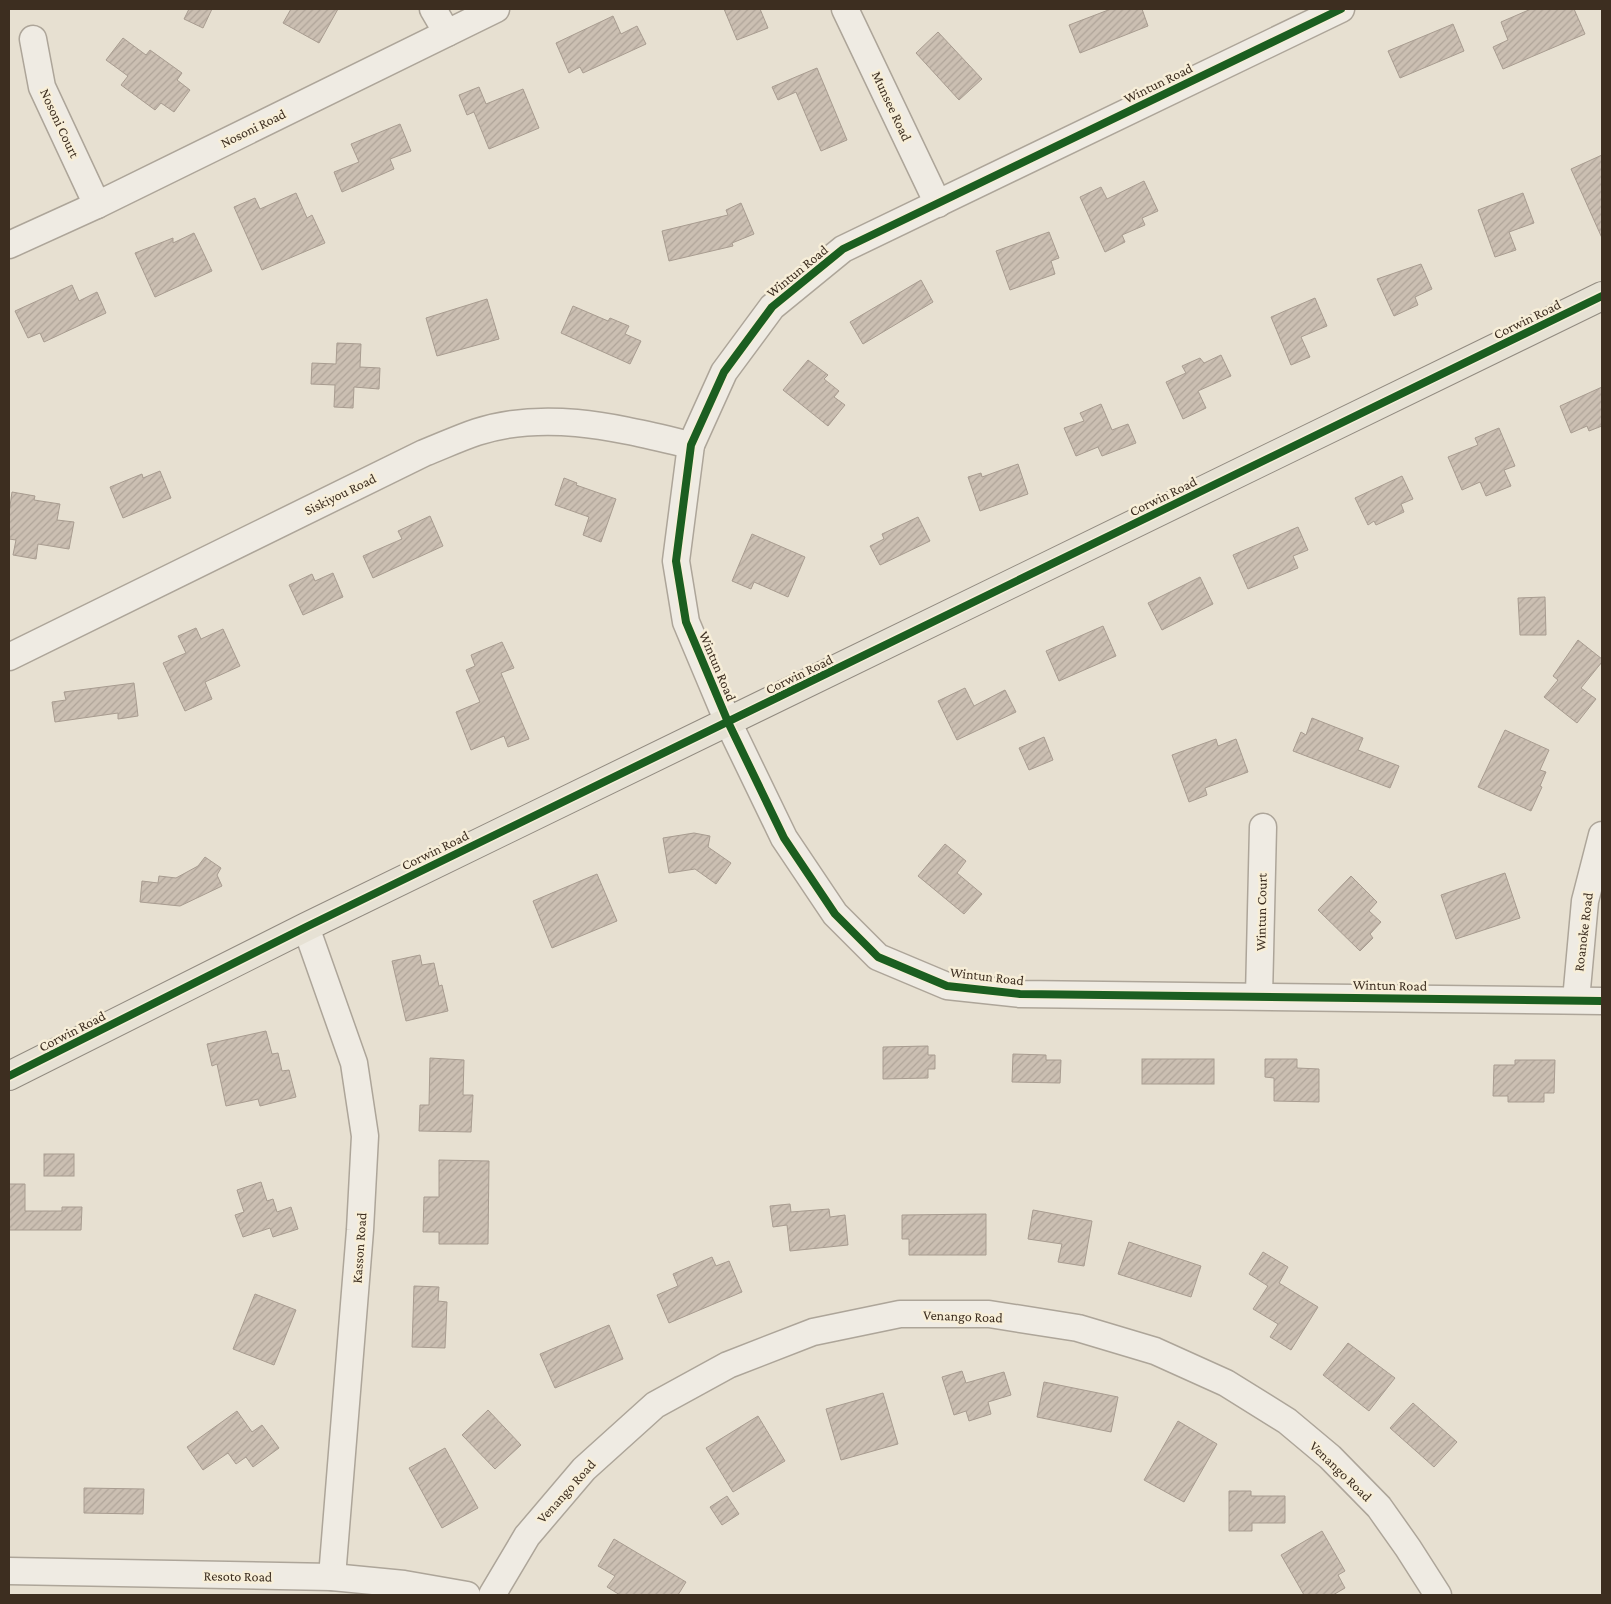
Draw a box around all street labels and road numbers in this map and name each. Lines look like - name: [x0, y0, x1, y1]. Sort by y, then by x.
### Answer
- street label: Wintun Road: [1121, 59, 1196, 106]
- street label: Munsee Road: [869, 68, 915, 144]
- street label: Nosoni Court: [37, 86, 83, 160]
- street label: Nosoni Road: [218, 105, 289, 151]
- street label: Wintun Road: [763, 241, 831, 301]
- street label: Corwin Road: [1491, 296, 1564, 342]
- street label: Siskiyou Road: [302, 469, 379, 518]
- street label: Corwin Road: [1127, 473, 1200, 519]
- street label: Wintun Road: [696, 629, 740, 704]
- street label: Corwin Road: [763, 651, 836, 697]
- street label: Corwin Road: [399, 827, 472, 873]
- street label: Wintun Court: [1252, 872, 1270, 951]
- street label: Roanoke Road: [1570, 891, 1596, 972]
- street label: Wintun Road: [949, 964, 1026, 989]
- street label: Wintun Road: [1353, 976, 1428, 994]
- street label: Corwin Road: [36, 1007, 109, 1055]
- street label: Kasson Road: [349, 1211, 369, 1284]
- street label: Venango Road: [923, 1307, 1004, 1325]
- street label: Venango Road: [1307, 1438, 1376, 1505]
- street label: Venango Road: [533, 1456, 599, 1526]
- street label: Resoto Road: [204, 1567, 273, 1585]

